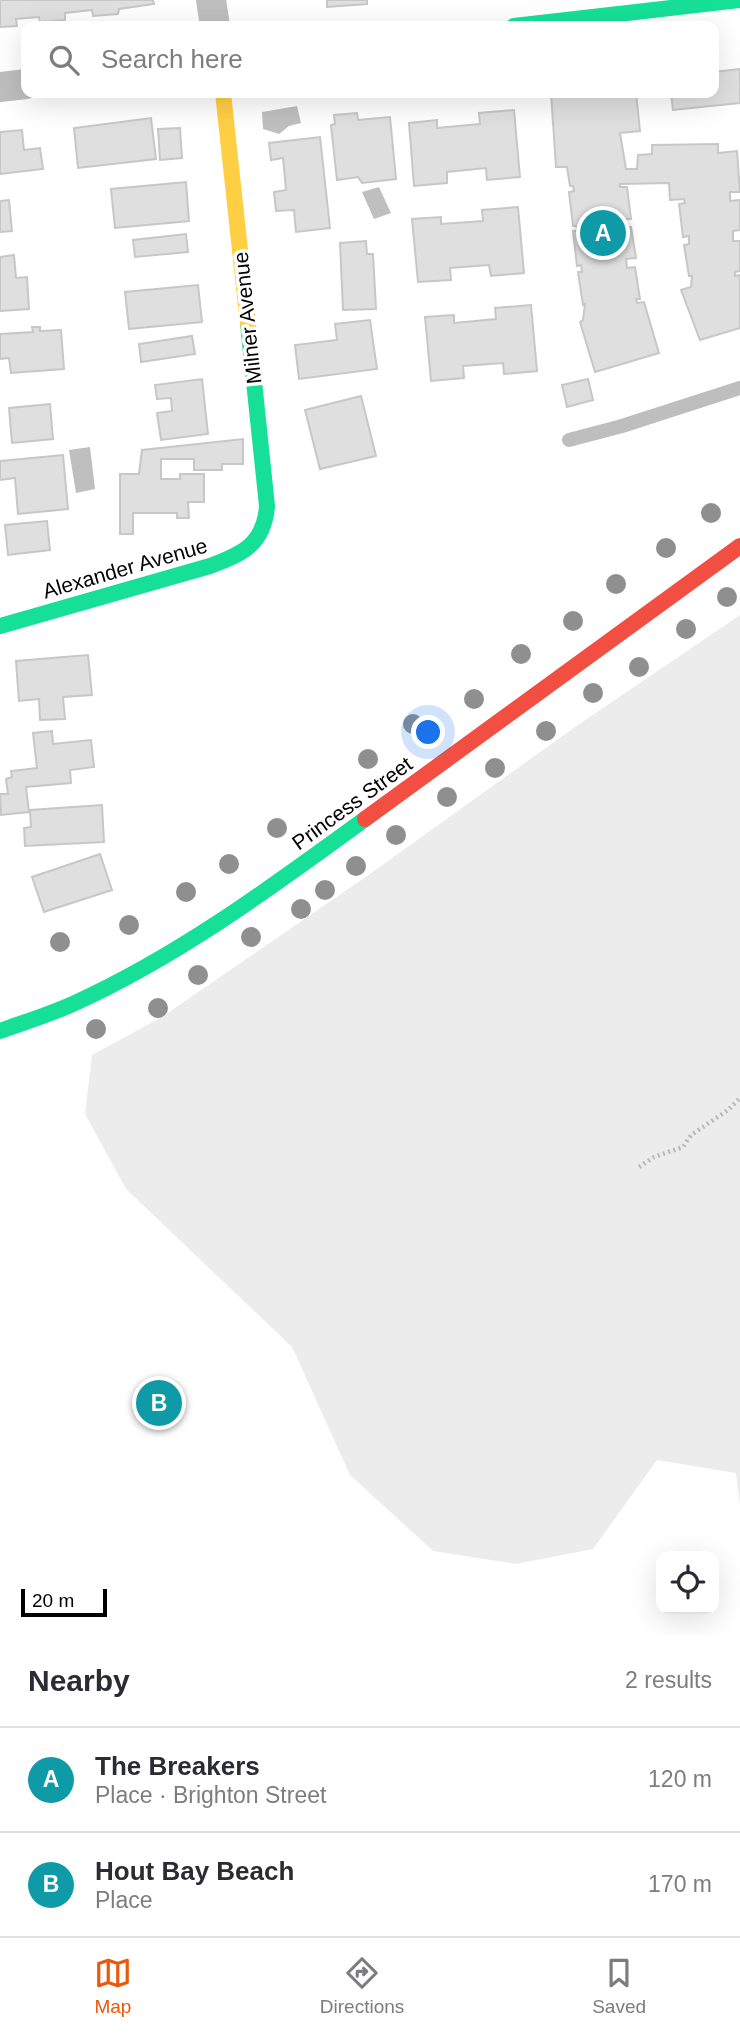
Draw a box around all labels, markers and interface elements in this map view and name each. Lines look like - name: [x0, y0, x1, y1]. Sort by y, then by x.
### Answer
- search box: [21, 21, 719, 98]
- icon: search: [45, 41, 83, 79]
- text: Search here: [101, 44, 243, 74]
- pin: A: [580, 207, 626, 259]
- street label: Milner Avenue: [229, 251, 265, 385]
- street label: Alexander Avenue: [40, 534, 210, 602]
- your location: [411, 715, 445, 749]
- street label: Princess Street: [288, 752, 416, 854]
- pin: B: [136, 1377, 182, 1429]
- map controls: [656, 1551, 719, 1614]
- button: locate: [656, 1551, 719, 1614]
- scale bar: [21, 1586, 107, 1618]
- text: 20 m: [32, 1590, 74, 1611]
- text: Nearby: [28, 1664, 130, 1697]
- text: 2 results: [625, 1667, 712, 1693]
- text: The Breakers: [95, 1751, 260, 1781]
- text: A: [43, 1766, 59, 1792]
- text: 120 m: [648, 1766, 712, 1792]
- text: Place · Brighton Street: [95, 1782, 326, 1808]
- text: Hout Bay Beach: [95, 1856, 294, 1886]
- text: B: [43, 1871, 59, 1897]
- text: 170 m: [648, 1871, 712, 1897]
- text: Place: [95, 1887, 153, 1913]
- tab: Map: [94, 1954, 132, 2018]
- tab: Directions: [320, 1954, 404, 2018]
- tab: Saved: [592, 1954, 646, 2018]

